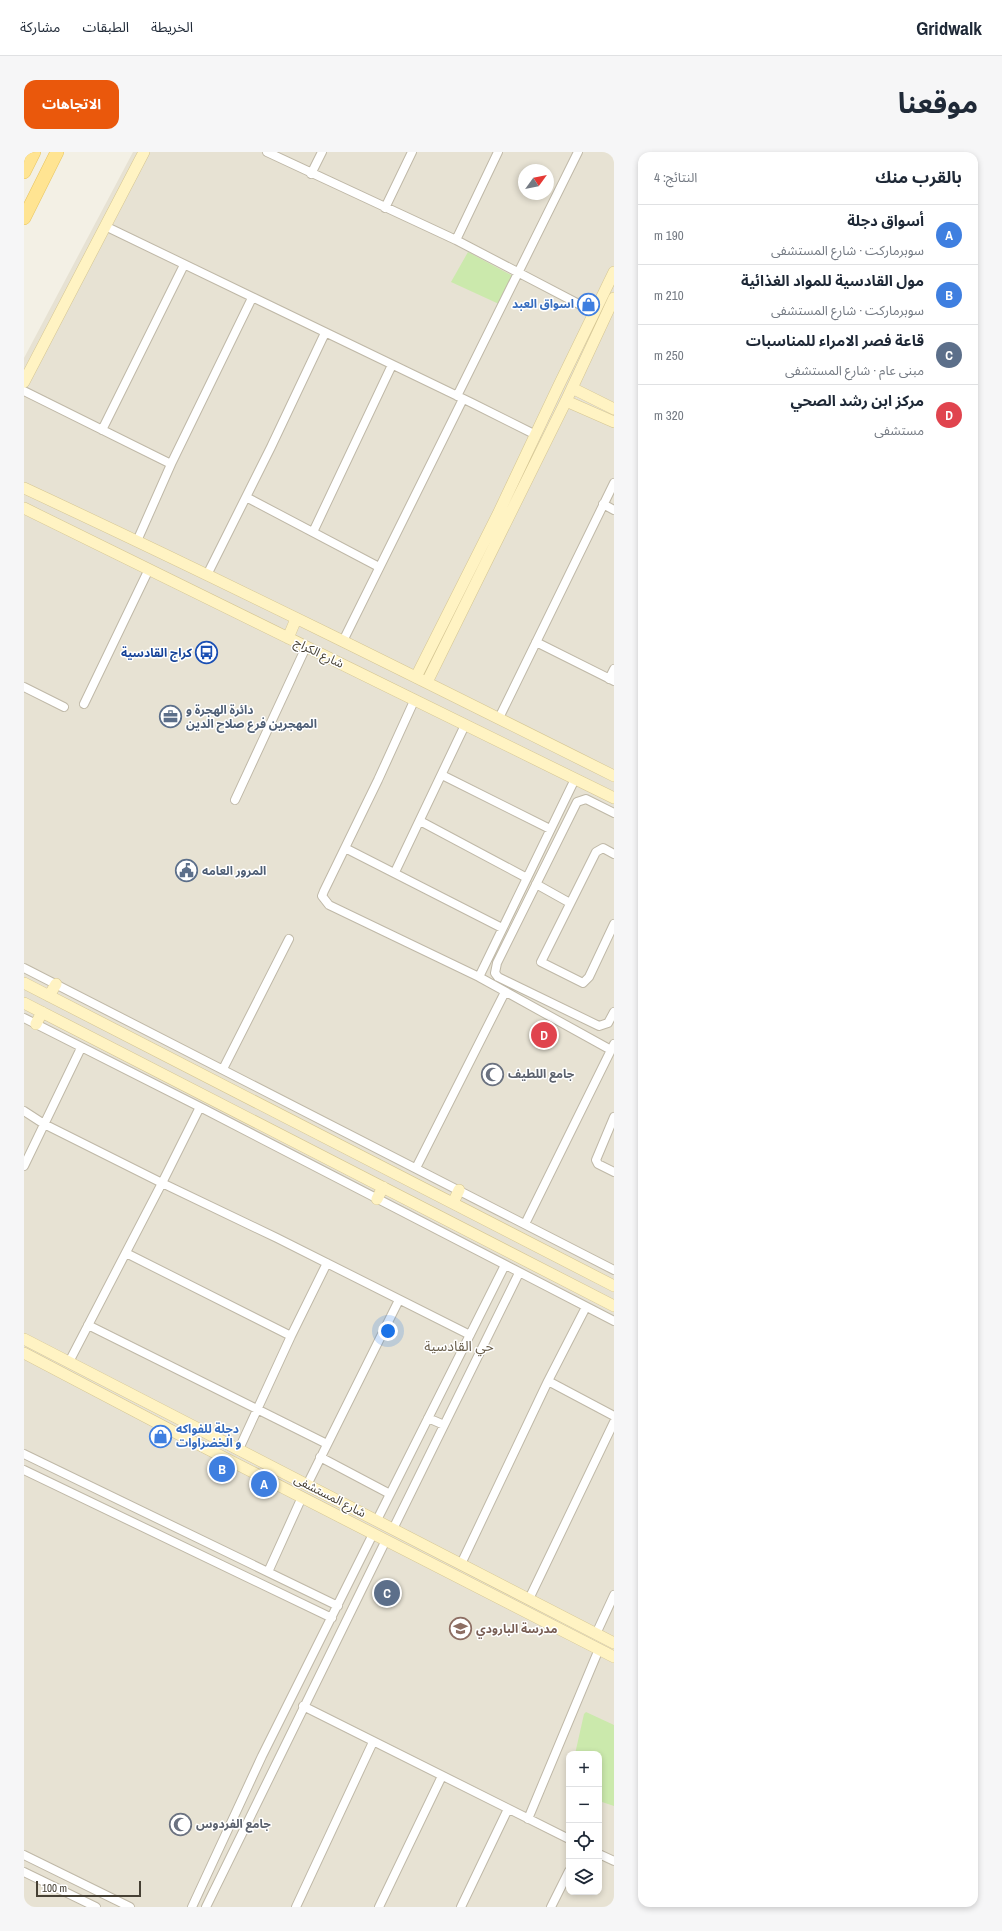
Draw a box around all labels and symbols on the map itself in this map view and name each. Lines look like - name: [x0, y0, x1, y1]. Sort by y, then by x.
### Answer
- north arrow: [518, 164, 554, 200]
- shop icon: اسواق العبد: [576, 291, 602, 317]
- place label: اسواق العبد: [512, 296, 574, 312]
- street label: شارع الكراج: [291, 634, 346, 673]
- bus stop icon: كراج القادسية: [194, 640, 220, 666]
- place label: كراج القادسية: [121, 645, 193, 662]
- place label: دائرة الهجرة و المهجرين فرع صلاح الدين: [186, 702, 317, 733]
- office icon: دائرة الهجرة و المهجرين فرع صلاح الدين: [157, 704, 183, 730]
- public building icon: المرور العامه: [173, 858, 199, 884]
- place label: المرور العامه: [202, 863, 266, 879]
- pin: D: [531, 1020, 557, 1050]
- mosque icon: جامع اللطیف: [480, 1061, 506, 1087]
- place label: جامع اللطیف: [508, 1066, 575, 1083]
- your location: [378, 1321, 398, 1341]
- district label: حي القادسية: [424, 1337, 494, 1357]
- place label: دجلة للفواكه و الخضراوات: [176, 1421, 241, 1451]
- shop icon: دجلة للفواكه و الخضراوات: [147, 1423, 173, 1449]
- pin: B: [209, 1454, 235, 1484]
- pin: A: [251, 1469, 277, 1499]
- street label: شارع المستشفى: [291, 1471, 369, 1522]
- pin: C: [374, 1578, 400, 1608]
- school or university icon: مدرسة البارودي: [447, 1616, 473, 1642]
- place label: مدرسة البارودي: [476, 1621, 557, 1639]
- mosque icon: جامع الفردوس: [168, 1811, 194, 1837]
- place label: جامع الفردوس: [196, 1816, 271, 1833]
- scale bar: [36, 1879, 141, 1898]

